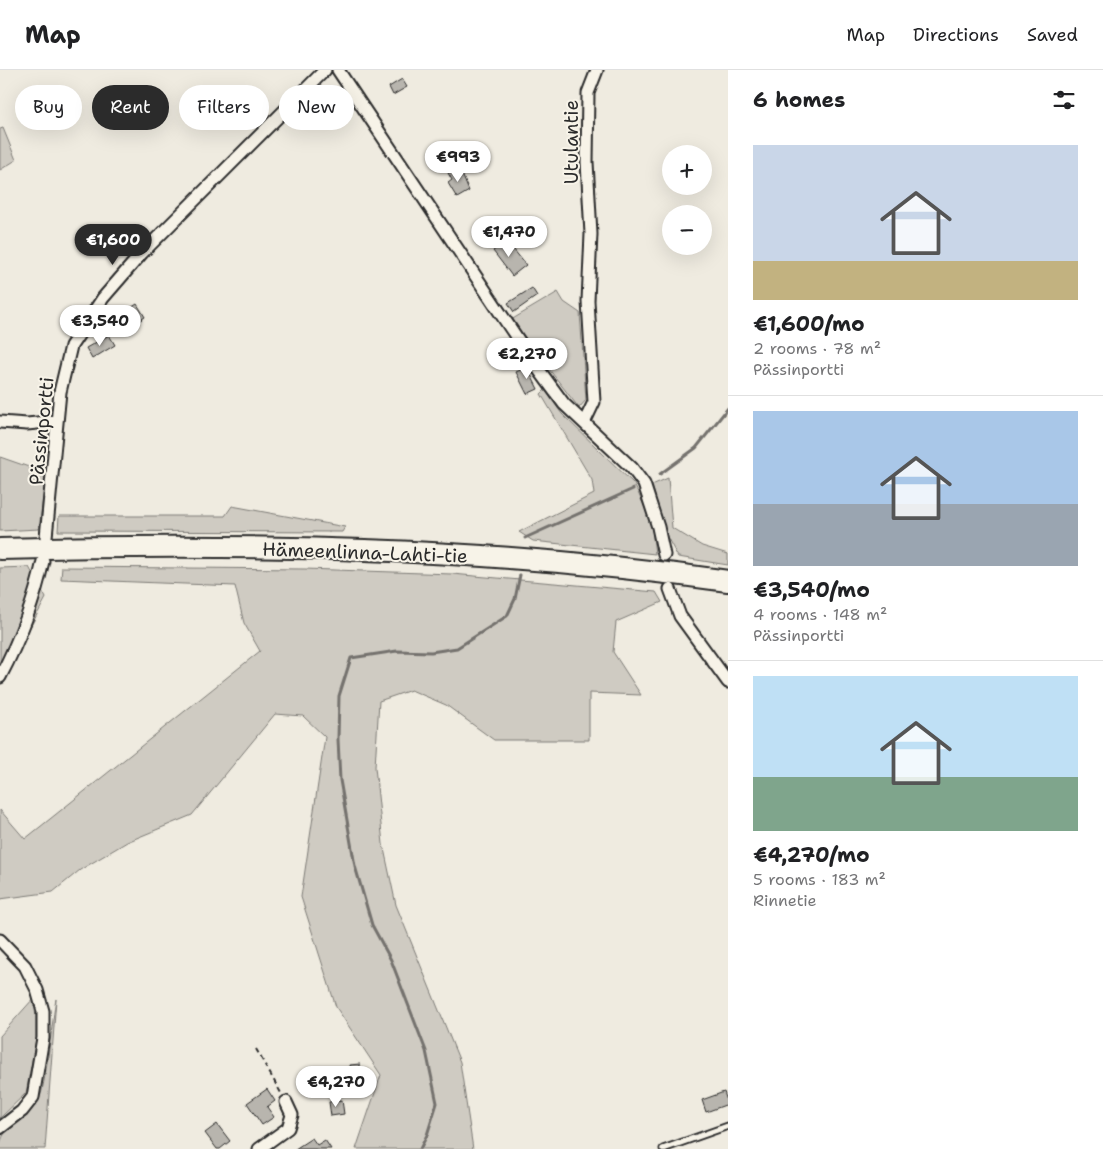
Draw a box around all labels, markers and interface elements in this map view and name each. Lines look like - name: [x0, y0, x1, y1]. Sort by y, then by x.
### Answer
- text: Map: [25, 19, 81, 51]
- text: Map: [847, 23, 885, 47]
- text: Directions: [913, 23, 999, 47]
- text: Saved: [1027, 23, 1078, 47]
- chip: Buy: [15, 85, 82, 130]
- chip: Rent: [92, 85, 169, 130]
- chip: Filters: [179, 85, 269, 130]
- chip: New: [279, 85, 354, 130]
- text: 6 homes: [753, 86, 845, 114]
- icon: filters: [1050, 86, 1078, 114]
- street label: Utulantie: [559, 100, 584, 184]
- pin: €993: [428, 140, 488, 183]
- map controls: [662, 145, 712, 255]
- button: +: [662, 145, 712, 195]
- text: €993: [436, 146, 480, 167]
- icon: home: [871, 178, 961, 268]
- button: −: [662, 205, 712, 255]
- pin: €1,470: [468, 216, 550, 258]
- text: €1,470: [482, 221, 536, 242]
- pin: €1,600: [72, 224, 154, 266]
- text: €1,600: [86, 229, 140, 250]
- pin: €3,540: [59, 304, 141, 347]
- text: €3,540: [71, 310, 129, 331]
- text: €1,600/mo: [753, 310, 865, 338]
- pin: €2,270: [486, 338, 568, 380]
- text: 2 rooms · 78 m²: [753, 338, 881, 359]
- text: €2,270: [497, 343, 557, 364]
- text: Pässinportti: [753, 359, 844, 380]
- street label: Pässinportti: [23, 376, 60, 486]
- icon: home: [871, 443, 961, 533]
- street label: Hämeenlinna-Lahti-tie: [262, 536, 468, 569]
- text: €3,540/mo: [753, 576, 870, 604]
- text: 4 rooms · 148 m²: [753, 604, 887, 625]
- text: Pässinportti: [753, 625, 844, 646]
- icon: home: [871, 708, 961, 798]
- text: €4,270/mo: [753, 841, 870, 869]
- text: 5 rooms · 183 m²: [753, 869, 886, 890]
- text: Rinnetie: [753, 890, 817, 911]
- pin: €4,270: [295, 1066, 377, 1108]
- text: €4,270: [307, 1071, 365, 1092]

